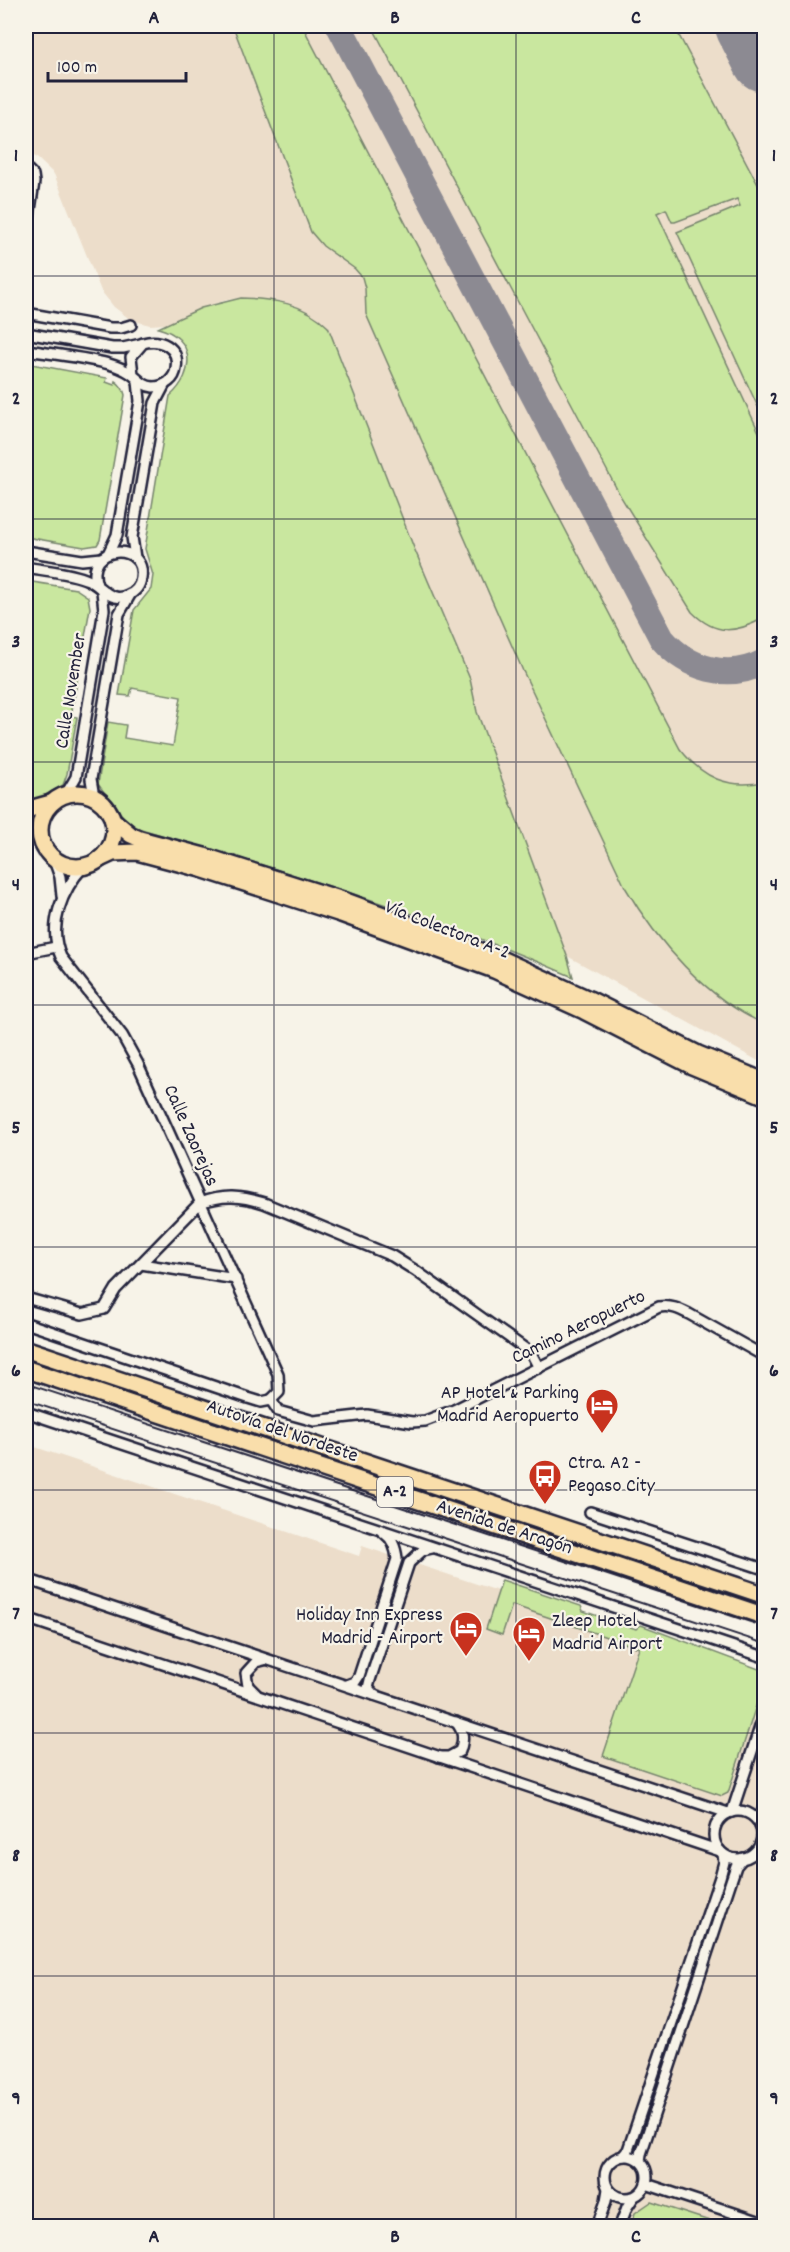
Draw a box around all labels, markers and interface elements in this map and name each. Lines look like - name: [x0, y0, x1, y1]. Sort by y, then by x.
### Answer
- text: A: [149, 5, 160, 33]
- text: B: [390, 5, 400, 33]
- text: C: [631, 5, 641, 33]
- scale bar: [48, 45, 186, 83]
- text: 100 m: [57, 56, 97, 81]
- text: 1: [14, 143, 18, 171]
- text: 1: [772, 143, 776, 171]
- text: 2: [12, 386, 20, 414]
- text: 2: [770, 386, 778, 414]
- text: 3: [12, 629, 20, 657]
- text: 3: [770, 629, 778, 657]
- street label: Calle November: [49, 631, 95, 751]
- text: 4: [12, 872, 20, 900]
- text: 4: [770, 872, 778, 900]
- street label: Vía Colectora A-2: [380, 894, 514, 968]
- street label: Calle Zaorejas: [155, 1081, 225, 1191]
- text: 5: [11, 1115, 21, 1143]
- text: 5: [769, 1115, 779, 1143]
- street label: Camino Aeropuerto: [507, 1283, 651, 1373]
- text: 6: [11, 1358, 21, 1386]
- text: 6: [769, 1358, 779, 1386]
- place label: AP Hotel & Parking Madrid Aeropuerto: [437, 1380, 579, 1431]
- hotel icon: AP Hotel & Parking Madrid Aeropuerto: [584, 1387, 620, 1434]
- street label: Autovía del Nordeste: [203, 1393, 362, 1471]
- place label: Ctra. A2 - Pegaso City: [568, 1450, 656, 1501]
- bus stop icon: Ctra. A2 - Pegaso City: [527, 1458, 563, 1505]
- road number: A-2: [377, 1477, 413, 1507]
- street label: Avenida de Aragón: [432, 1493, 576, 1563]
- text: 7: [12, 1601, 20, 1629]
- text: 7: [770, 1601, 778, 1629]
- place label: Holiday Inn Express Madrid - Airport: [296, 1602, 443, 1653]
- place label: Zleep Hotel Madrid Airport: [552, 1608, 662, 1659]
- hotel icon: Holiday Inn Express Madrid - Airport: [448, 1610, 484, 1657]
- hotel icon: Zleep Hotel Madrid Airport: [511, 1615, 547, 1662]
- text: 8: [12, 1843, 20, 1871]
- text: 8: [770, 1843, 778, 1871]
- text: 9: [11, 2086, 21, 2114]
- text: 9: [769, 2086, 779, 2114]
- text: A: [149, 2224, 160, 2252]
- text: B: [390, 2224, 400, 2252]
- text: C: [631, 2224, 641, 2252]

